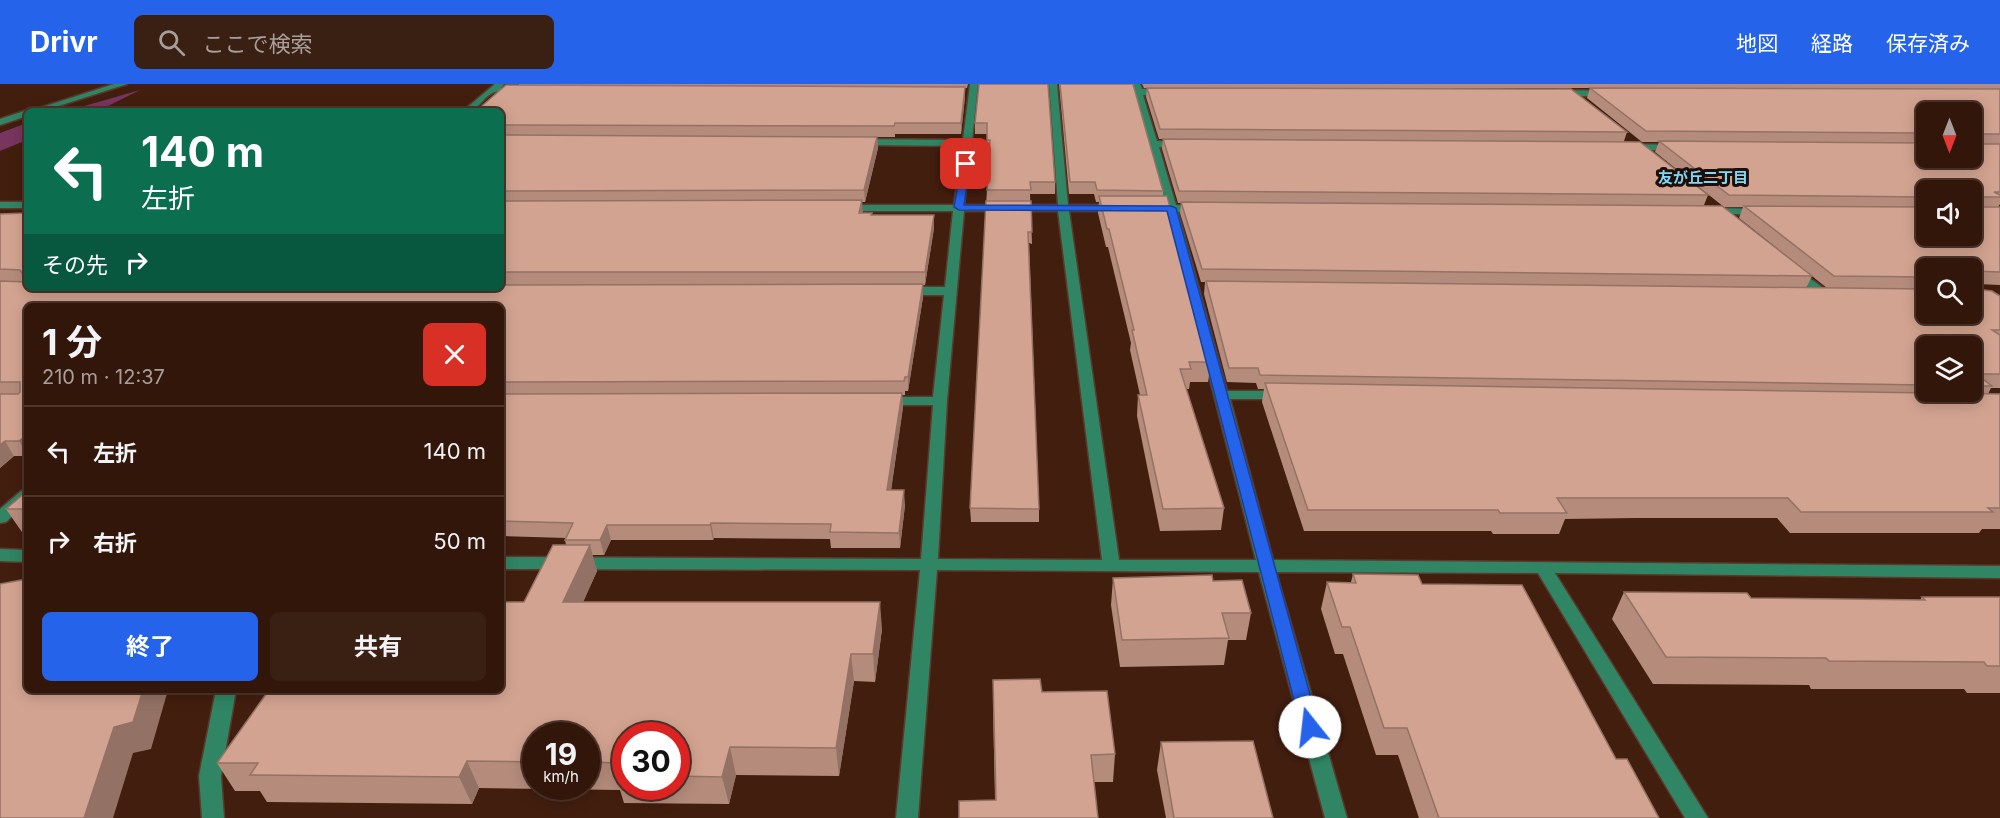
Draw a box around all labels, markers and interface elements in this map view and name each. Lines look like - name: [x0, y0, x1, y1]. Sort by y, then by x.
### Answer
- search box: [134, 15, 554, 69]
- text: Drivr: [30, 25, 98, 59]
- icon: search: [155, 26, 188, 59]
- text: ここで検索: [203, 31, 313, 57]
- text: 地図: [1736, 31, 1778, 56]
- text: 経路: [1811, 31, 1853, 56]
- text: 保存済み: [1886, 31, 1970, 56]
- north arrow: [1916, 102, 1982, 168]
- map controls: [1916, 102, 1982, 402]
- text: 140 m: [141, 126, 264, 177]
- icon: left: [42, 132, 120, 210]
- pin: [940, 138, 991, 189]
- icon: arrive: [949, 147, 982, 180]
- district label: 友が丘二丁目: [1658, 168, 1748, 187]
- button: sound: [1916, 180, 1982, 246]
- text: 左折: [141, 182, 195, 215]
- icon: right: [120, 246, 153, 279]
- text: その先: [42, 252, 108, 278]
- button: search: [1916, 258, 1982, 324]
- text: 1 分: [42, 320, 102, 364]
- button: close: [423, 323, 486, 386]
- button: layers: [1916, 336, 1982, 402]
- text: 210 m · 12:37: [42, 365, 165, 389]
- icon: left: [42, 435, 75, 468]
- text: 140 m: [424, 438, 486, 464]
- text: 左折: [93, 440, 137, 466]
- icon: right: [42, 525, 75, 558]
- text: 50 m: [433, 528, 486, 554]
- text: 右折: [93, 530, 137, 556]
- button: 終了: [42, 612, 258, 681]
- button: 共有: [270, 612, 486, 681]
- position arrow: [1278, 695, 1342, 759]
- speed limit sign: 30: [612, 722, 690, 800]
- text: 19: [545, 736, 577, 772]
- text: km/h: [543, 767, 579, 786]

